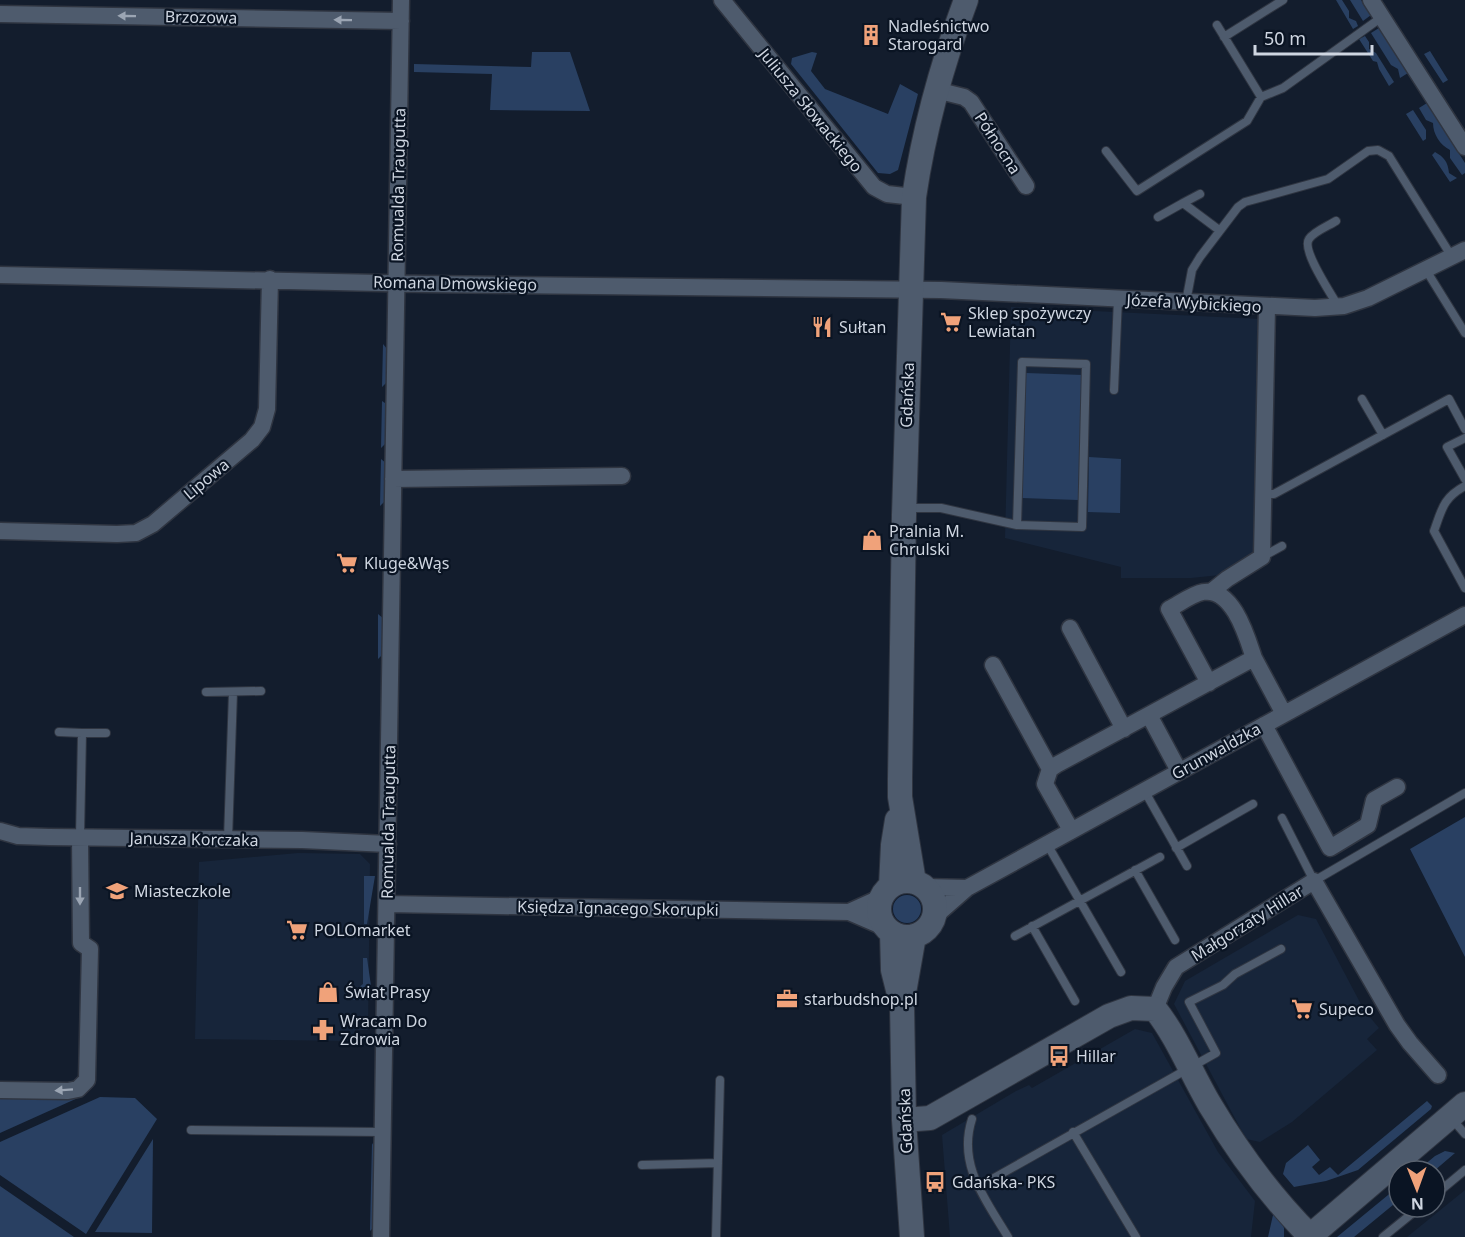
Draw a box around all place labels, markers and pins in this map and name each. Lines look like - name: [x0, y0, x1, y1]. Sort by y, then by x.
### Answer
- place label: Nadleśnictwo Starogard: [888, 15, 990, 55]
- building icon: Nadleśnictwo Starogard: [859, 23, 883, 47]
- place label: Sklep spożywczy Lewiatan: [968, 302, 1092, 342]
- supermarket icon: Sklep spożywczy Lewiatan: [939, 310, 963, 334]
- restaurant icon: Sułtan: [810, 315, 834, 339]
- place label: Sułtan: [839, 316, 886, 338]
- place label: Pralnia M. Chrulski: [889, 520, 964, 560]
- shop icon: Pralnia M. Chrulski: [860, 528, 884, 552]
- supermarket icon: Kluge&Wąs: [335, 551, 359, 575]
- place label: Kluge&Wąs: [364, 552, 449, 574]
- school or university icon: Miasteczkole: [105, 879, 129, 903]
- place label: Miasteczkole: [134, 880, 231, 902]
- supermarket icon: POLOmarket: [285, 918, 309, 942]
- place label: POLOmarket: [314, 919, 411, 941]
- shop icon: Świat Prasy: [316, 980, 340, 1004]
- place label: Świat Prasy: [345, 981, 431, 1003]
- office icon: starbudshop.pl: [775, 987, 799, 1011]
- place label: starbudshop.pl: [804, 988, 918, 1010]
- supermarket icon: Supeco: [1290, 997, 1314, 1021]
- place label: Supeco: [1319, 998, 1374, 1020]
- place label: Wracam Do Zdrowia: [340, 1010, 427, 1050]
- pharmacy icon: Wracam Do Zdrowia: [311, 1018, 335, 1042]
- bus stop icon: Hillar: [1047, 1044, 1071, 1068]
- place label: Hillar: [1076, 1045, 1116, 1067]
- bus stop icon: Gdańska- PKS: [923, 1170, 947, 1194]
- place label: Gdańska- PKS: [952, 1171, 1055, 1193]

